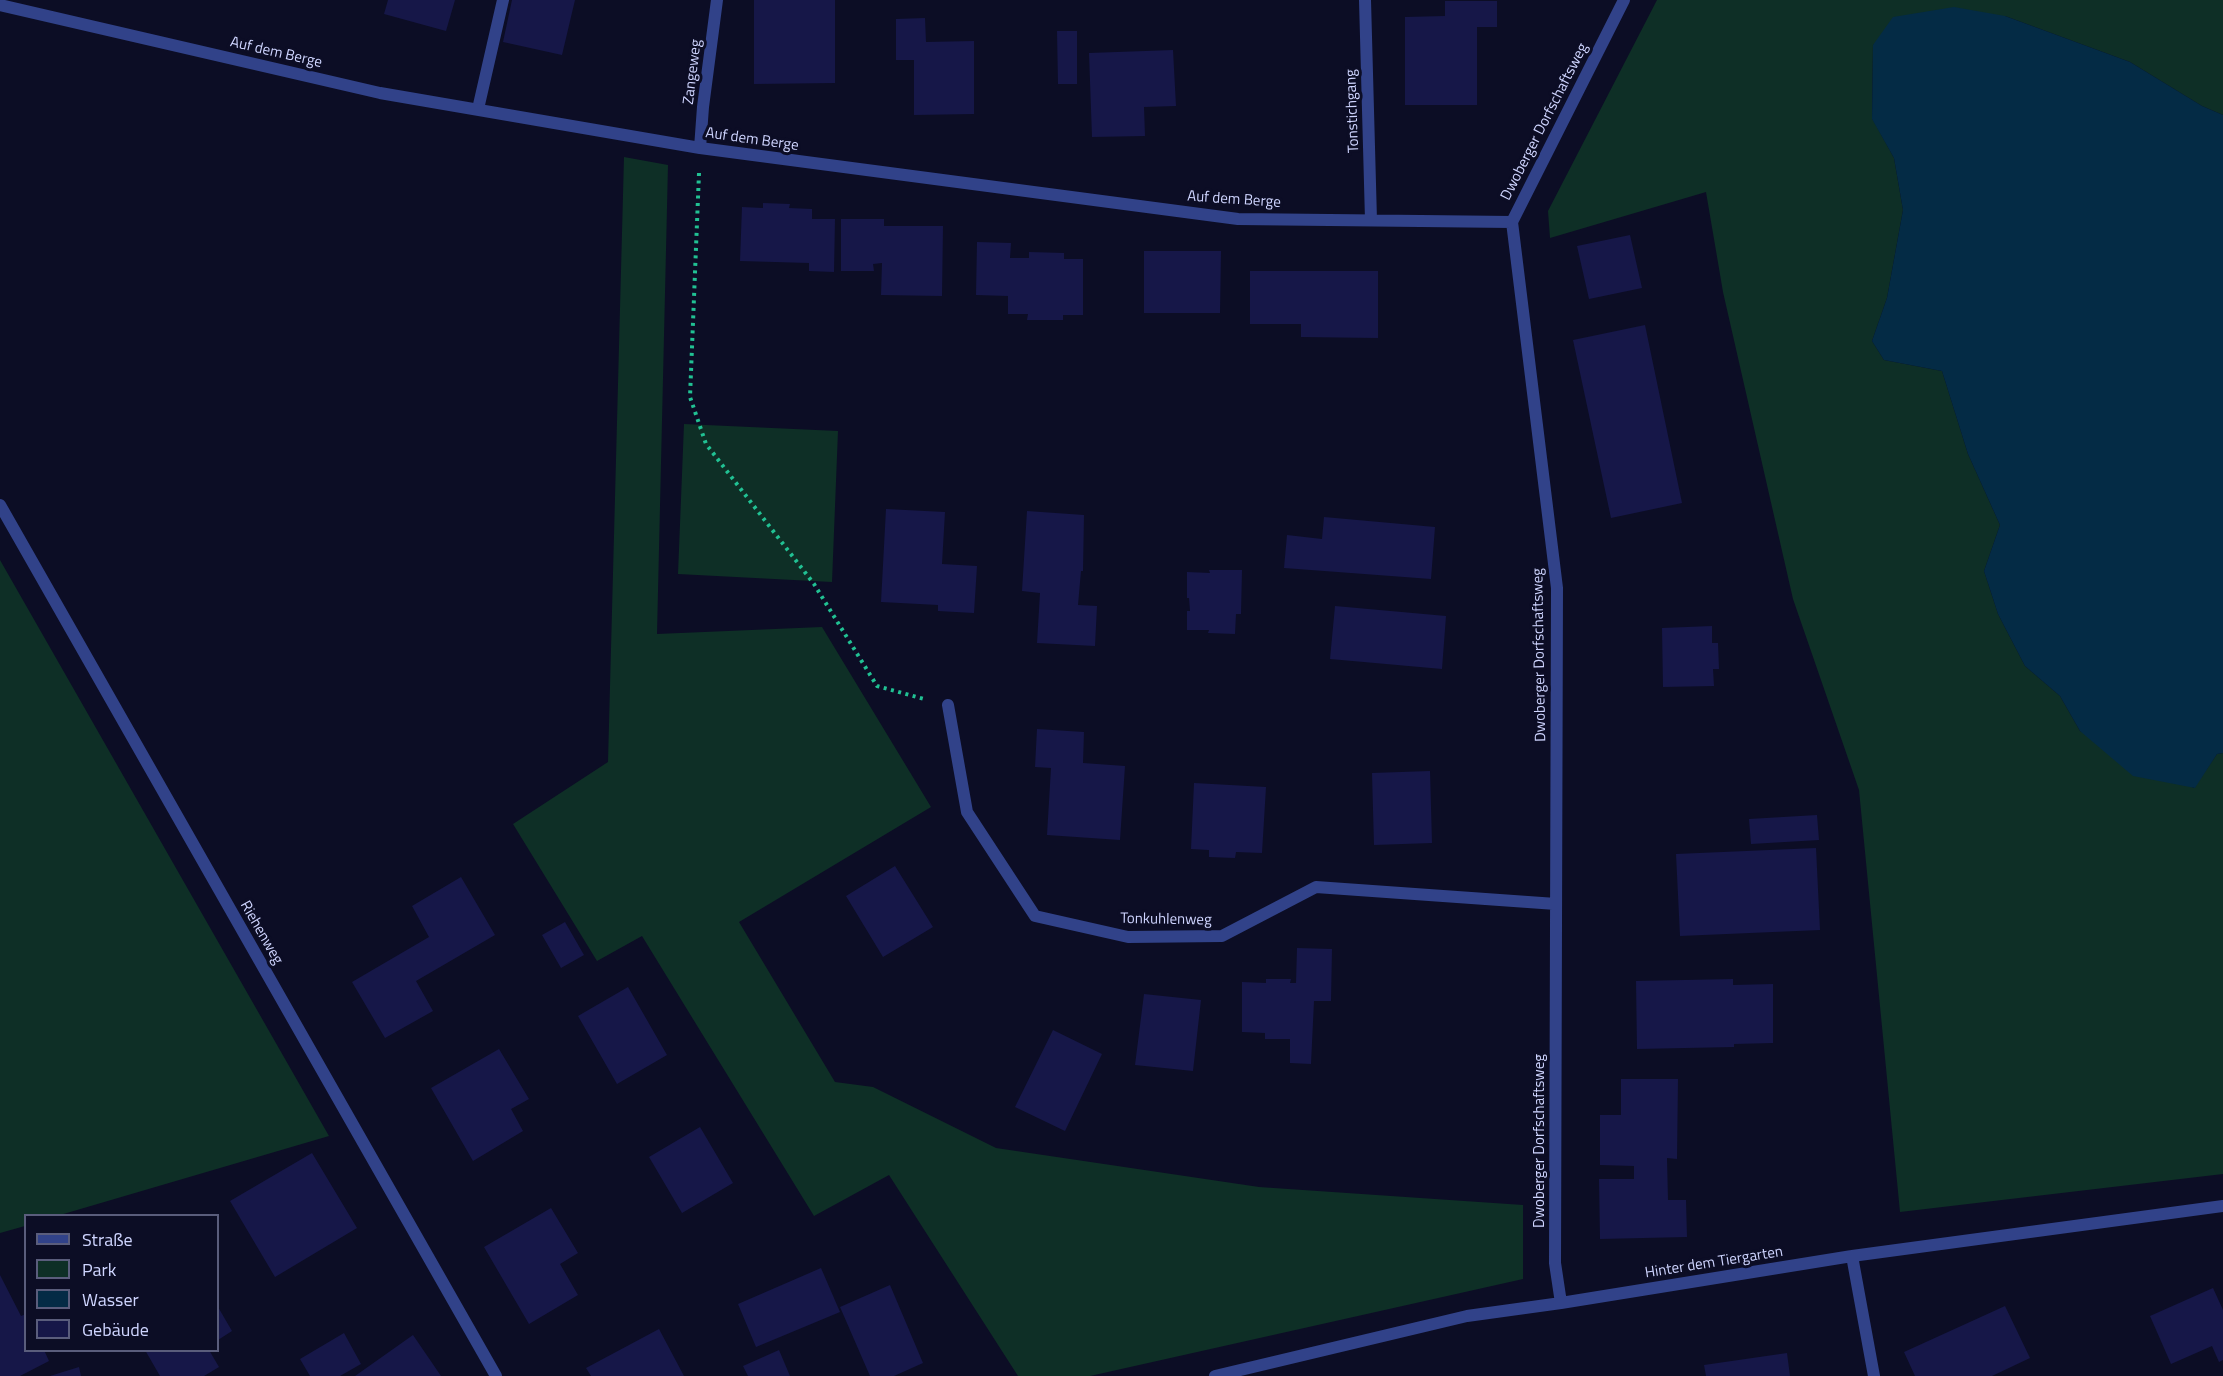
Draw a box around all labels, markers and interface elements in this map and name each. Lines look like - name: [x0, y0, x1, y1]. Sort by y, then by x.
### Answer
- street label: Auf dem Berge: [228, 34, 324, 72]
- street label: Zangeweg: [680, 38, 706, 106]
- street label: Dwoberger Dorfschaftsweg: [1498, 40, 1592, 204]
- street label: Tonstichgang: [1343, 69, 1363, 153]
- street label: Auf dem Berge: [704, 125, 800, 155]
- street label: Auf dem Berge: [1187, 188, 1281, 212]
- street label: Dwoberger Dorfschaftsweg: [1529, 568, 1551, 742]
- street label: Riehenweg: [236, 898, 286, 968]
- street label: Tonkuhlenweg: [1120, 910, 1212, 930]
- street label: Dwoberger Dorfschaftsweg: [1531, 1054, 1549, 1228]
- legend: [24, 1214, 219, 1352]
- text: Straße: [82, 1226, 133, 1253]
- street label: Hinter dem Tiergarten: [1644, 1243, 1784, 1283]
- text: Park: [82, 1256, 116, 1283]
- text: Wasser: [82, 1286, 139, 1313]
- text: Gebäude: [82, 1316, 149, 1343]

